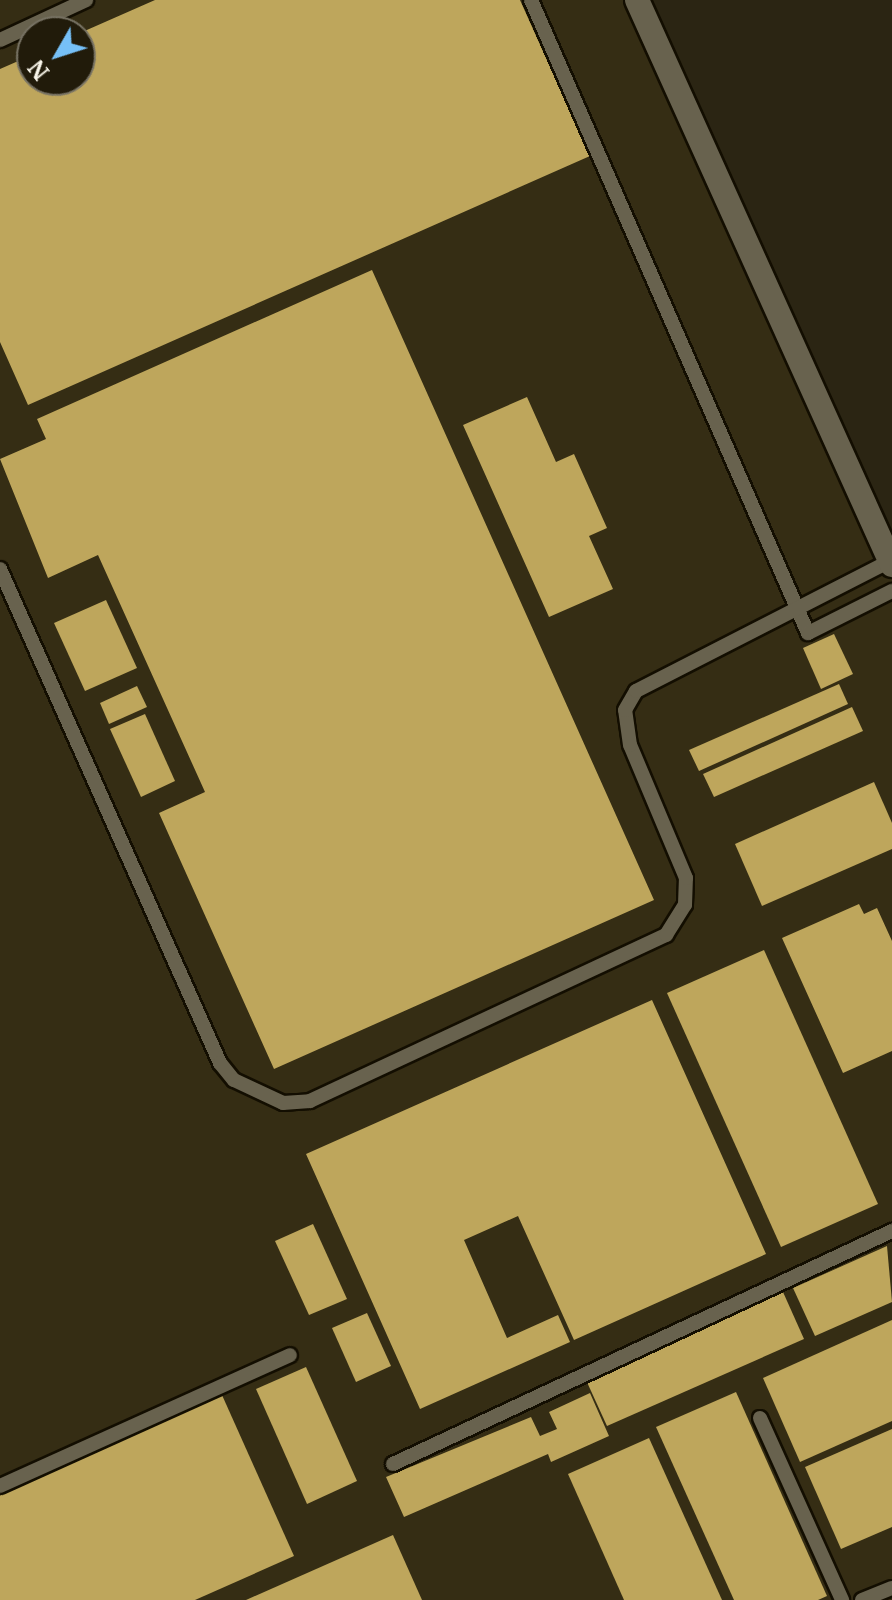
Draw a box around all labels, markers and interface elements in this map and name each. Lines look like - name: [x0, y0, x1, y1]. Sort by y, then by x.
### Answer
- north arrow: [16, 16, 96, 96]
- text: N: [23, 54, 55, 85]

